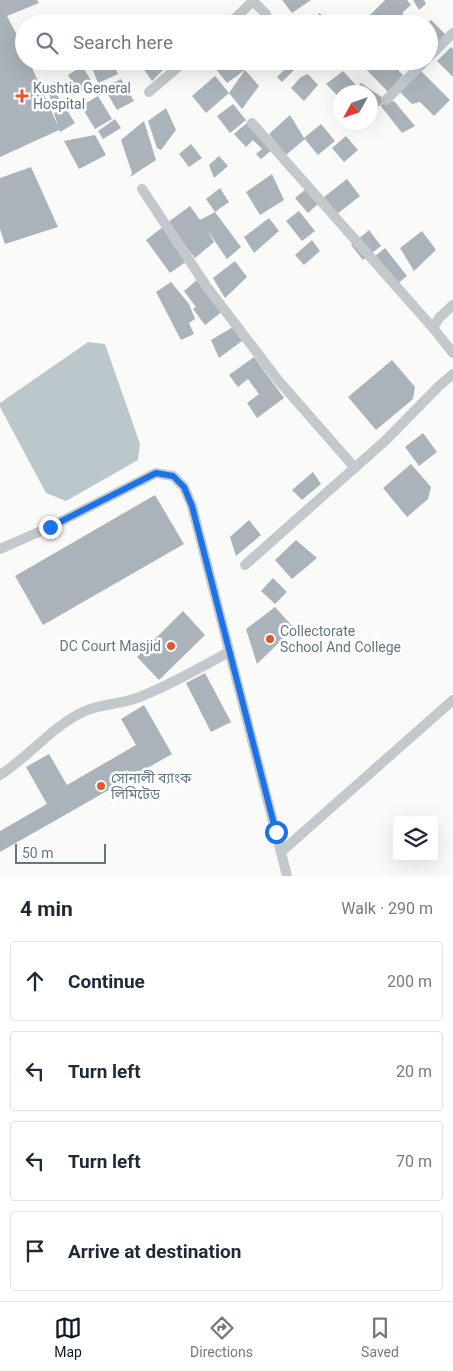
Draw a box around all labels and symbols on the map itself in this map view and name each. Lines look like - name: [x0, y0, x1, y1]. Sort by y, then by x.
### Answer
- place label: Kushtia General Hospital: [33, 80, 131, 112]
- north arrow: [333, 85, 378, 130]
- marker: Kushtia General Hospital: [15, 89, 29, 103]
- route end: [39, 516, 62, 539]
- place label: Collectorate School And College: [280, 623, 401, 655]
- marker: Collectorate School And College: [264, 633, 276, 645]
- place label: DC Court Masjid: [60, 638, 161, 654]
- marker: DC Court Masjid: [165, 640, 177, 652]
- place label: সোনালী ব্যাংক লিমিটেড: [110, 770, 192, 802]
- marker: সোনালী ব্যাংক লিমিটেড: [95, 780, 107, 792]
- route start: [265, 821, 288, 844]
- scale bar: [15, 841, 106, 864]

